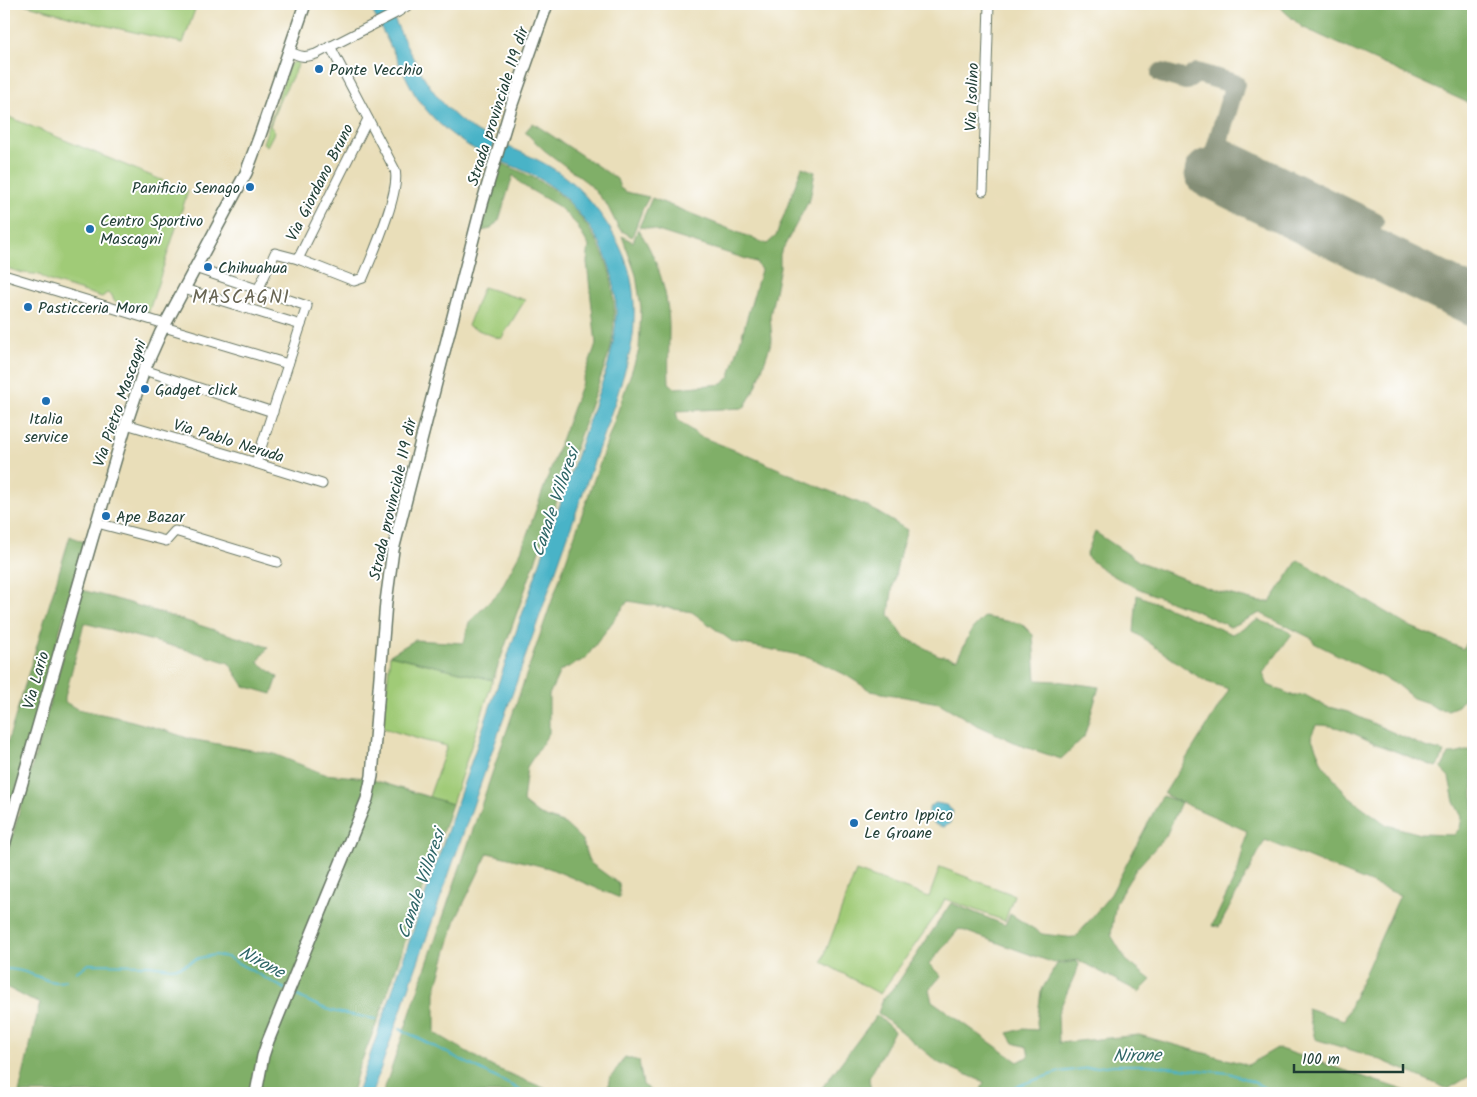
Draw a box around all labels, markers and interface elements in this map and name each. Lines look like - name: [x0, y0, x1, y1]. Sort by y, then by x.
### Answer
- street label: Strada provinciale 119 dir: [461, 22, 536, 189]
- place label: Ponte Vecchio: [329, 58, 423, 83]
- street label: Via Isolino: [959, 62, 986, 132]
- marker: Ponte Vecchio: [313, 63, 325, 75]
- street label: Via Giordano Bruno: [280, 120, 361, 246]
- place label: Panificio Senago: [132, 176, 240, 201]
- marker: Panificio Senago: [244, 181, 256, 193]
- place label: Centro Sportivo Mascagni: [100, 209, 203, 252]
- marker: Centro Sportivo Mascagni: [84, 223, 96, 235]
- place label: Chihuahua: [218, 256, 288, 281]
- marker: Chihuahua: [202, 261, 214, 273]
- district label: MASCAGNI: [192, 283, 290, 313]
- place label: Pasticceria Moro: [38, 296, 148, 321]
- marker: Pasticceria Moro: [22, 301, 34, 313]
- street label: Via Pietro Mascagni: [87, 336, 154, 470]
- place label: Gadget click: [155, 378, 238, 403]
- marker: Gadget click: [139, 383, 151, 395]
- marker: Italia service: [40, 395, 52, 407]
- place label: Italia service: [24, 407, 68, 450]
- street label: Via Pablo Neruda: [170, 413, 287, 470]
- street label: Strada provinciale 119 dir: [363, 414, 425, 583]
- water label: Canale Villoresi: [524, 440, 590, 561]
- place label: Ape Bazar: [116, 505, 186, 530]
- marker: Ape Bazar: [100, 510, 112, 522]
- street label: Via Lario: [16, 649, 57, 712]
- place label: Centro Ippico Le Groane: [864, 803, 953, 846]
- marker: Centro Ippico Le Groane: [848, 817, 860, 829]
- water label: Canale Villoresi: [390, 822, 456, 943]
- water label: Nirone: [233, 939, 291, 988]
- water label: Nirone: [1113, 1042, 1163, 1071]
- scale bar: [1294, 1042, 1403, 1074]
- text: 100 m: [1302, 1048, 1340, 1072]

